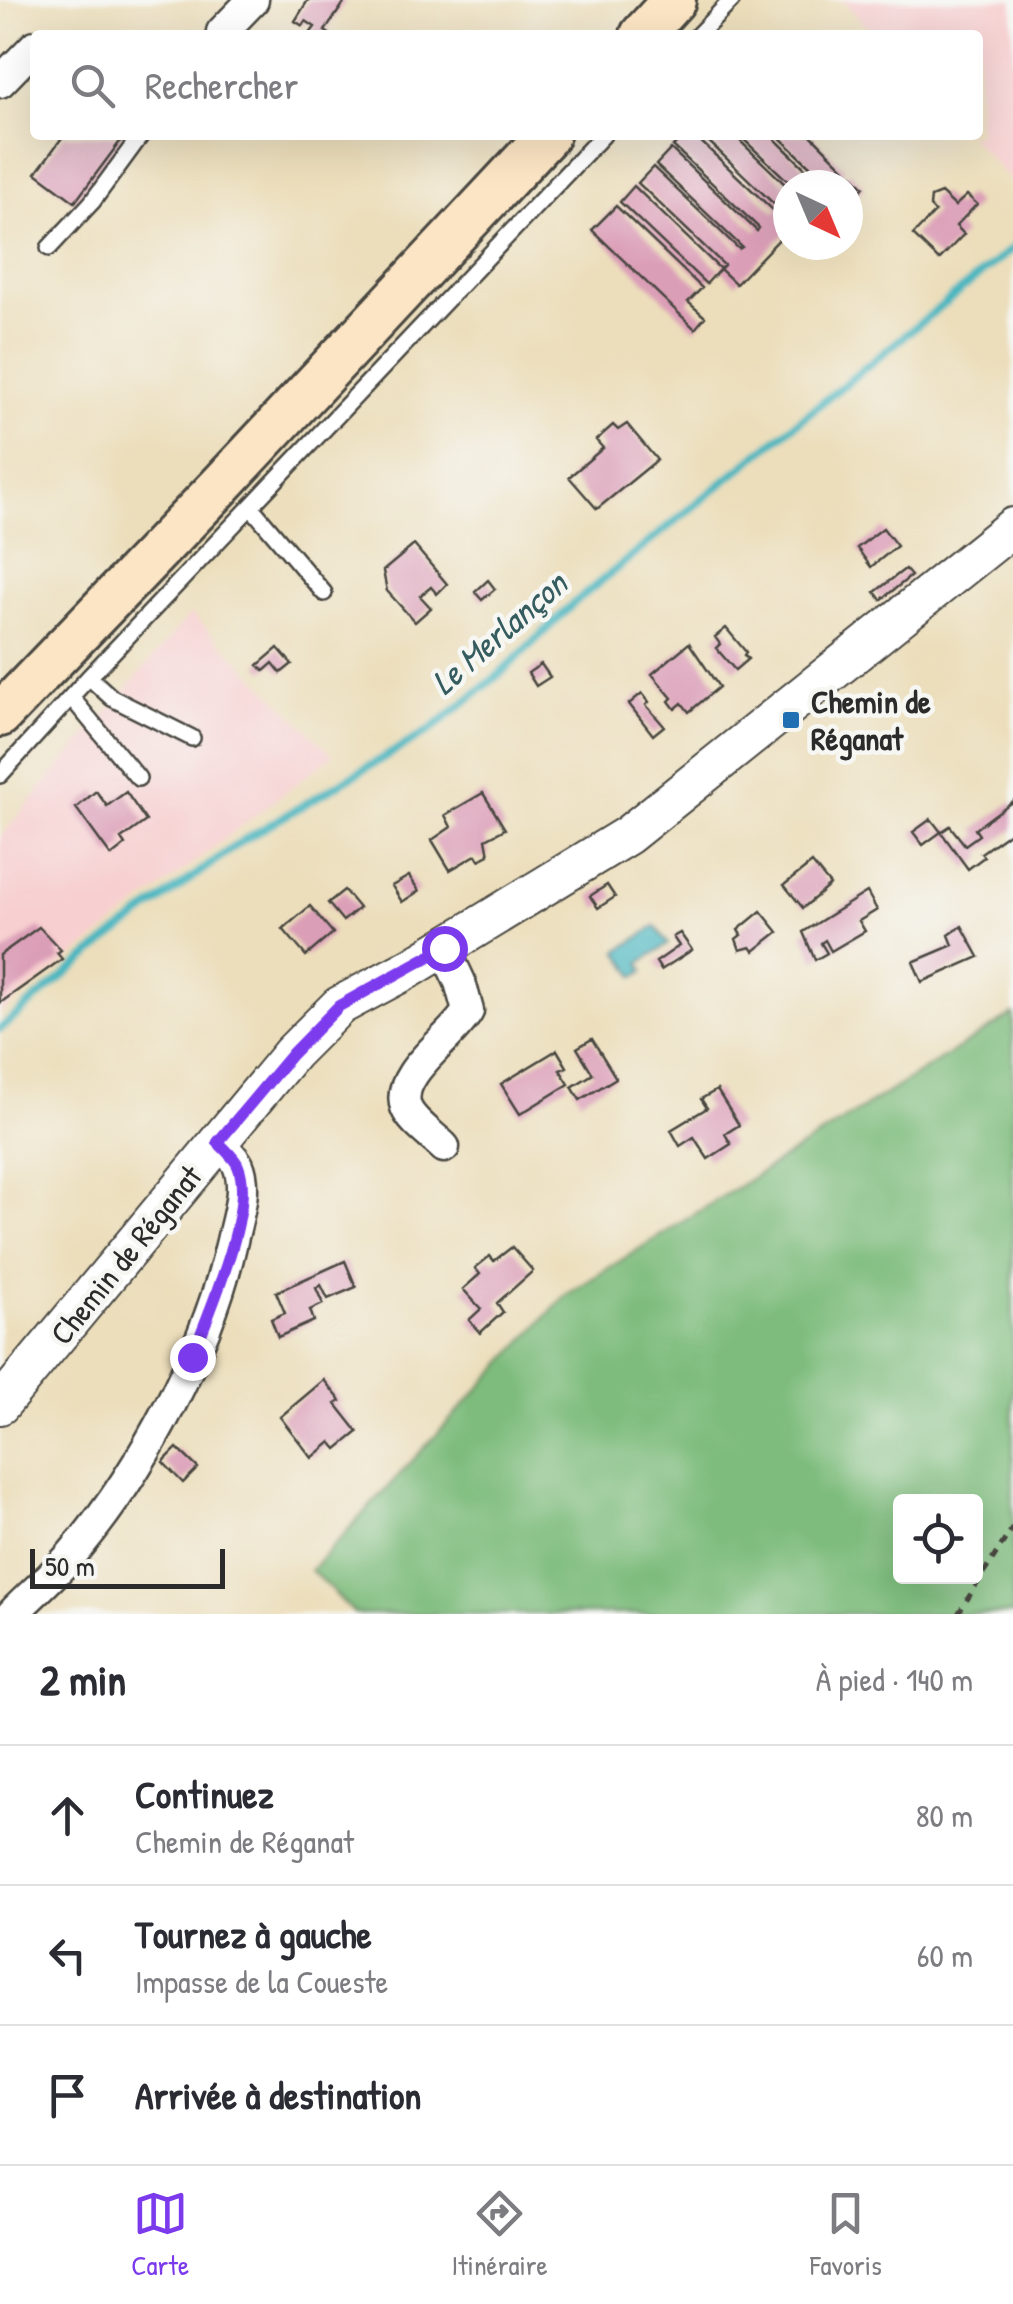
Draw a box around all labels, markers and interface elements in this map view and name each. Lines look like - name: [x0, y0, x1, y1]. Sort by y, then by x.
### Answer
- search box: [30, 30, 983, 140]
- icon: search: [65, 58, 120, 113]
- text: Rechercher: [145, 59, 298, 111]
- north arrow: [773, 170, 863, 260]
- water label: Le Merlançon: [421, 558, 579, 705]
- place label: Chemin de Réganat: [811, 680, 931, 761]
- marker: Chemin de Réganat: [780, 709, 802, 731]
- route start: [422, 926, 468, 972]
- street label: Chemin de Réganat: [40, 1155, 212, 1353]
- route end: [170, 1335, 216, 1381]
- map controls: [893, 1494, 983, 1584]
- button: locate: [893, 1494, 983, 1584]
- scale bar: [30, 1544, 225, 1588]
- text: 50 m: [45, 1547, 95, 1585]
- text: 2 min: [40, 1651, 126, 1708]
- text: À pied · 140 m: [816, 1658, 973, 1701]
- text: Continuez: [135, 1768, 274, 1820]
- icon: ahead: [40, 1788, 95, 1843]
- text: 80 m: [916, 1794, 973, 1837]
- text: Chemin de Réganat: [135, 1820, 354, 1863]
- text: Tournez à gauche: [135, 1908, 372, 1960]
- icon: left: [40, 1928, 95, 1983]
- text: 60 m: [917, 1934, 973, 1977]
- text: Impasse de la Coueste: [135, 1960, 388, 2003]
- icon: arrive: [40, 2068, 95, 2123]
- text: Arrivée à destination: [135, 2069, 421, 2121]
- tab: Carte: [131, 2186, 189, 2284]
- tab: Itinéraire: [451, 2186, 548, 2284]
- tab: Favoris: [810, 2186, 882, 2284]

